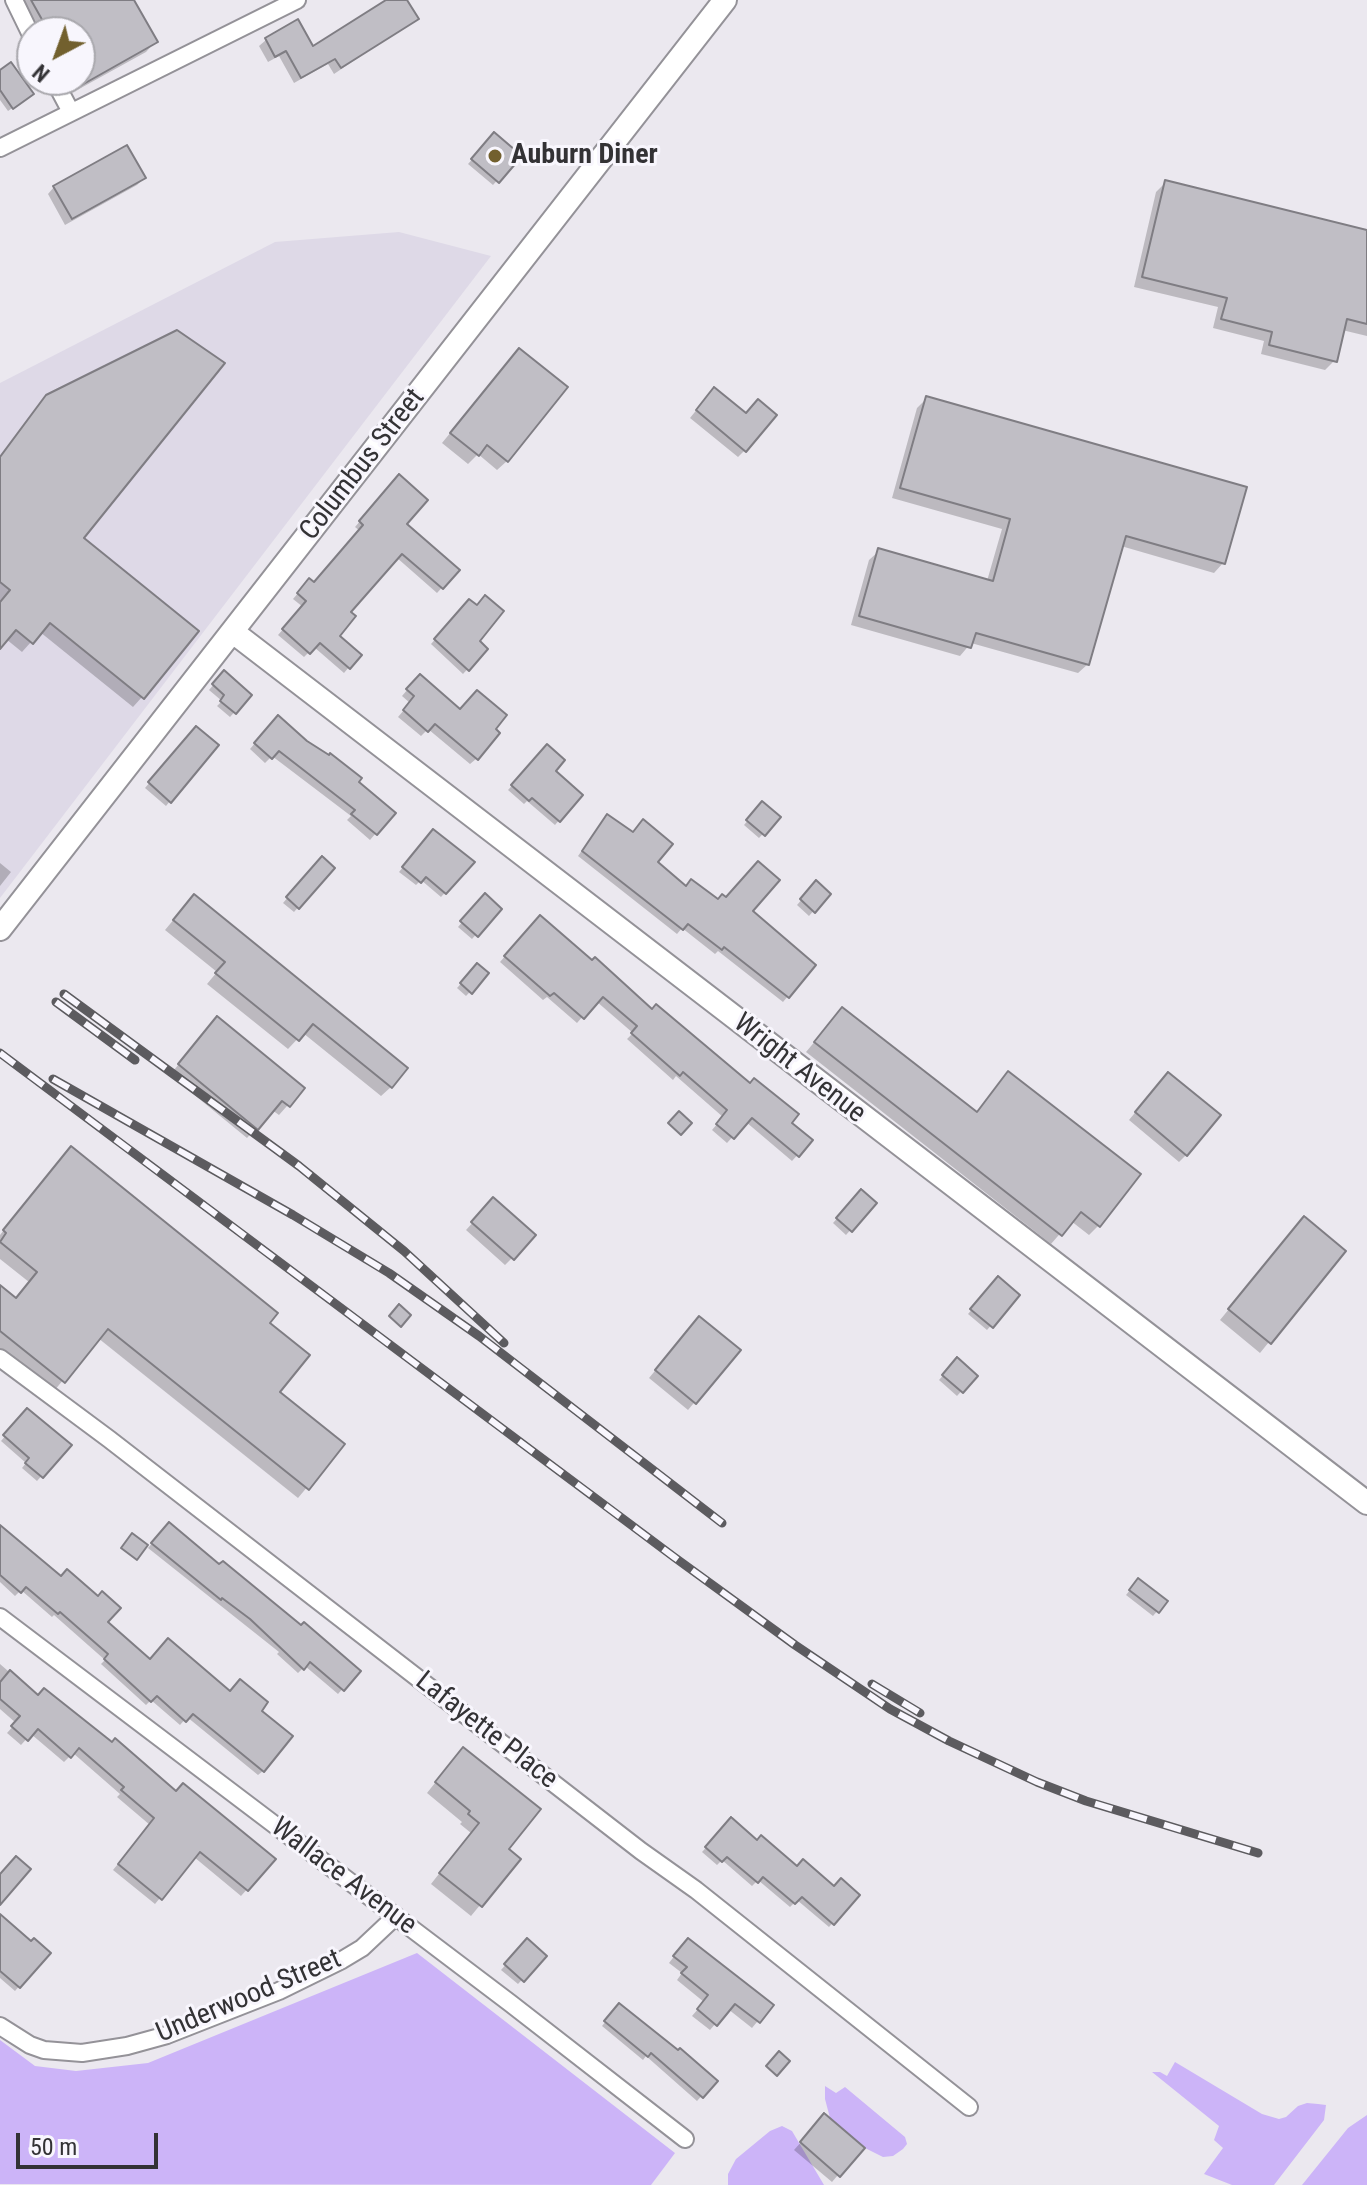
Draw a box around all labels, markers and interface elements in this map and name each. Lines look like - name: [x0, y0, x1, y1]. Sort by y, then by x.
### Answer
- north arrow: [16, 16, 96, 96]
- text: N: [28, 59, 55, 87]
- place label: Auburn Diner: [511, 139, 658, 173]
- marker: Auburn Diner: [486, 147, 504, 165]
- street label: Columbus Street: [293, 383, 433, 547]
- street label: Wright Avenue: [726, 1007, 872, 1131]
- street label: Lafayette Place: [408, 1665, 564, 1797]
- street label: Wallace Avenue: [264, 1811, 422, 1943]
- street label: Underwood Street: [152, 1943, 346, 2051]
- scale bar: [20, 2117, 162, 2167]
- text: 50 m: [30, 2133, 77, 2161]

